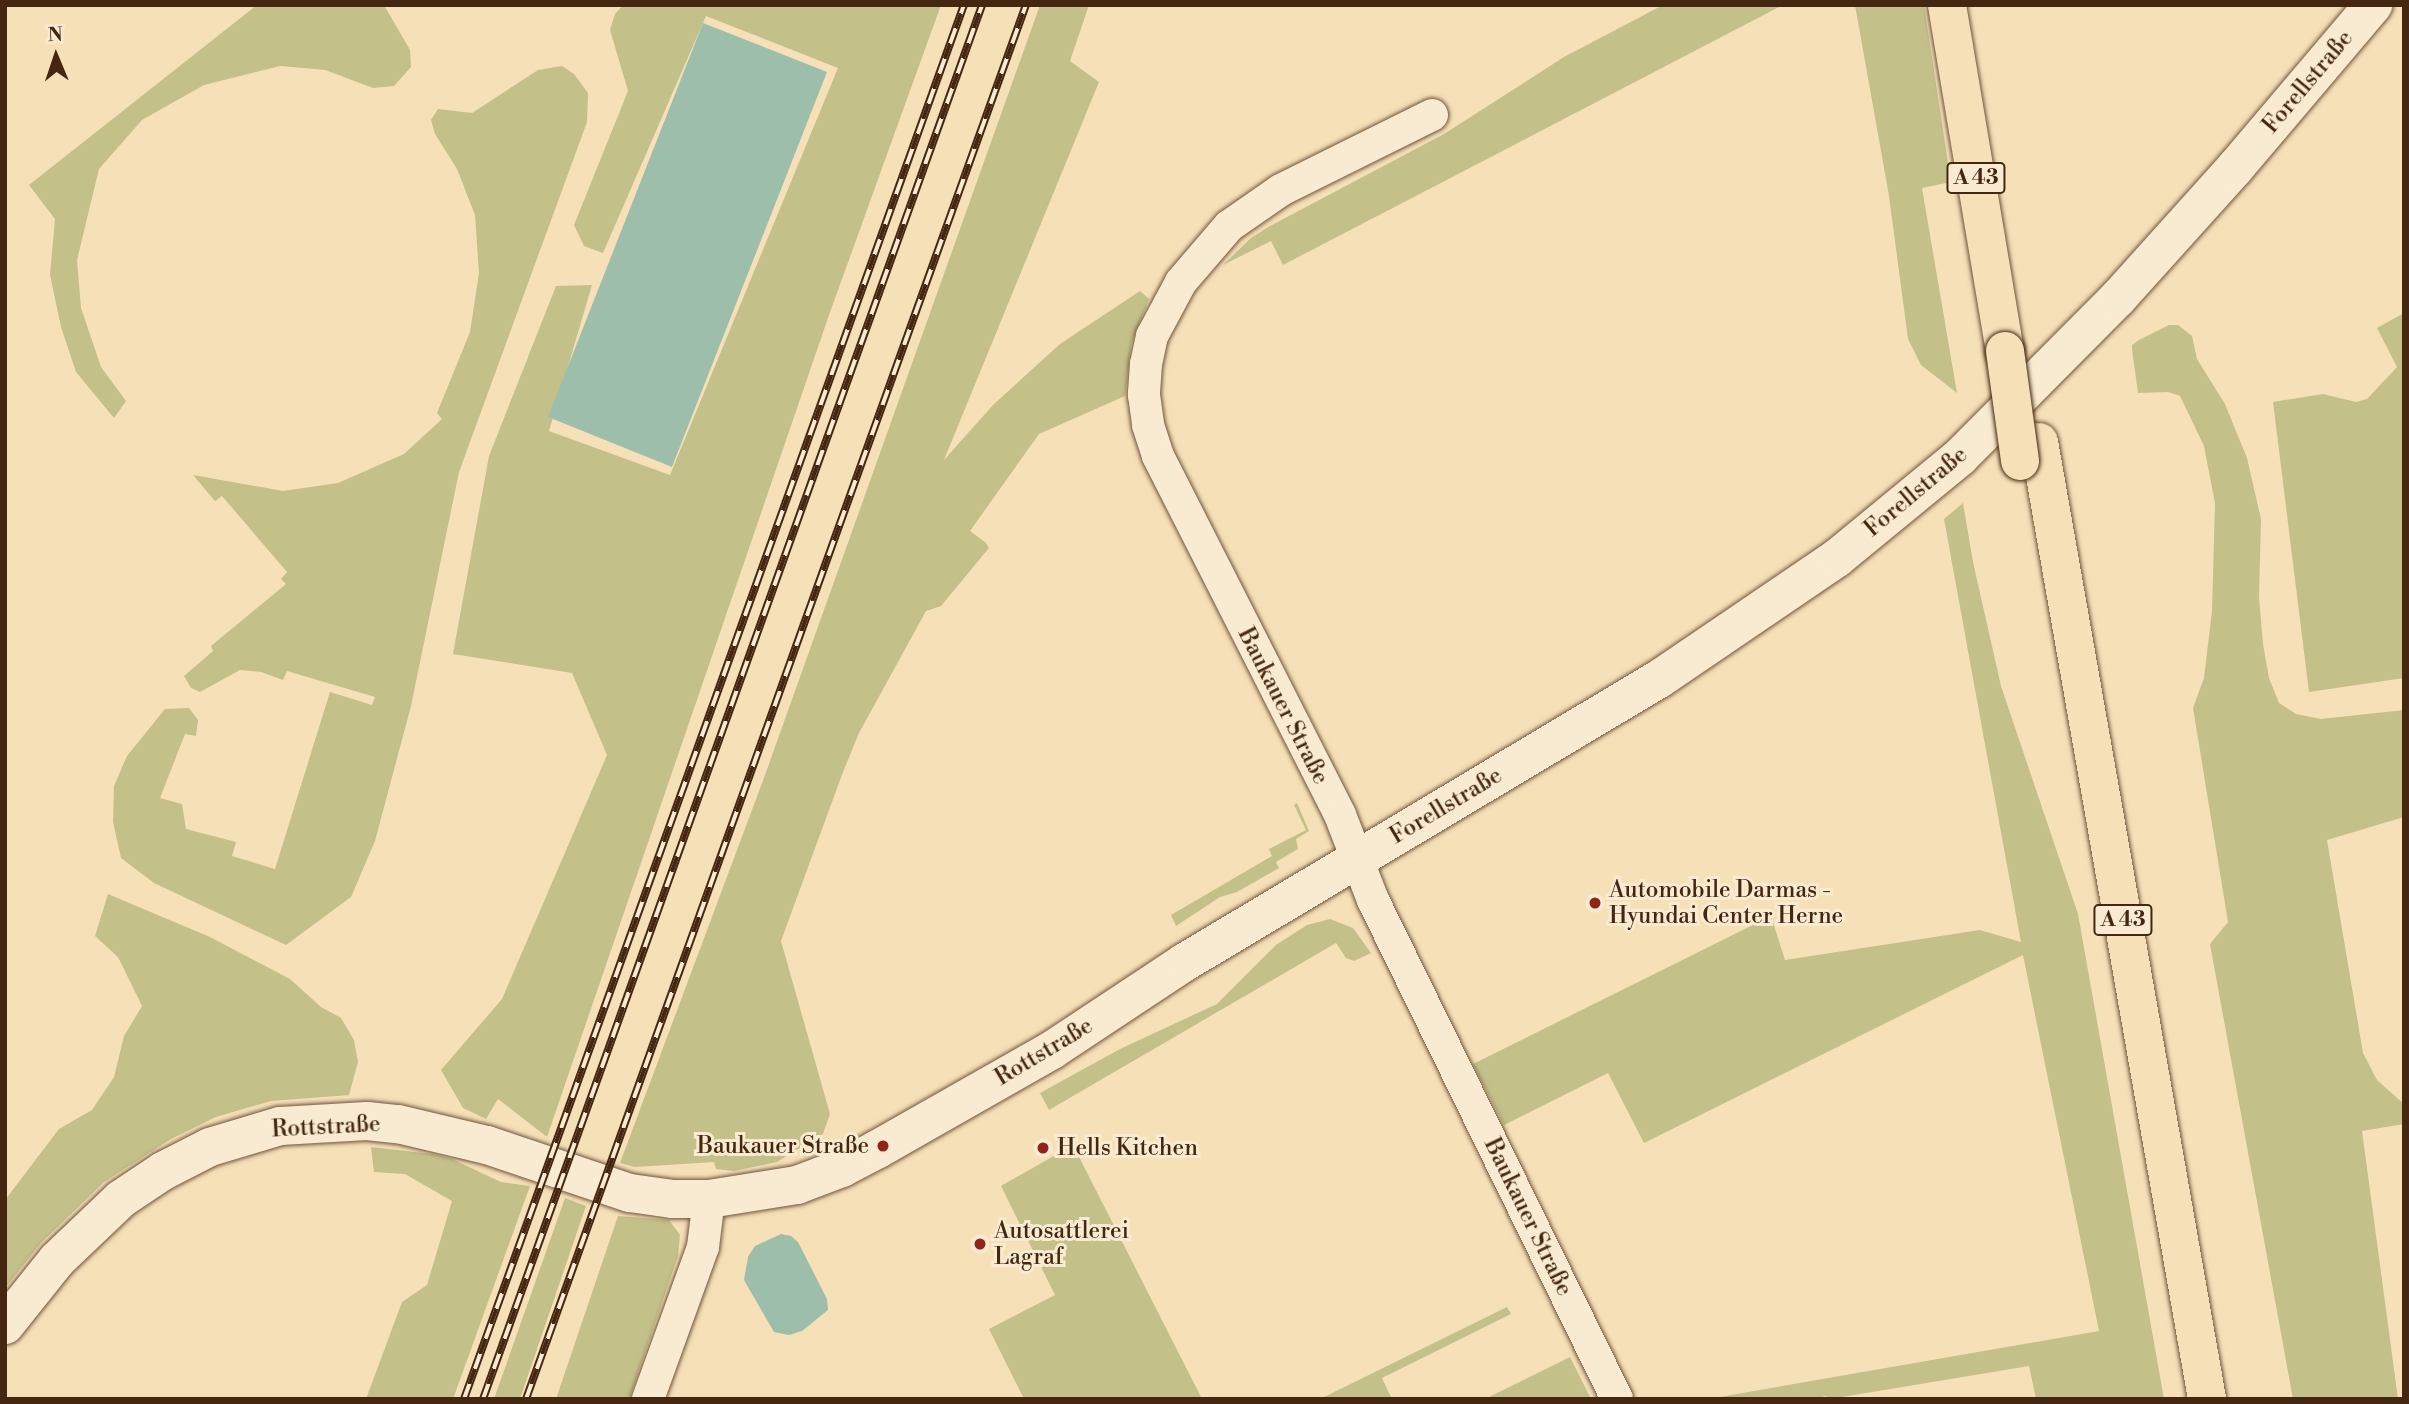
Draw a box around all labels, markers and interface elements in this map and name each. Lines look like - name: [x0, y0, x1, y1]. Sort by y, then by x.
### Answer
- north arrow: [21, 21, 91, 91]
- text: N: [47, 23, 63, 47]
- street label: Forellstraße: [2257, 25, 2359, 139]
- road number: A 43: [1946, 160, 2006, 196]
- street label: Forellstraße: [1859, 441, 1973, 543]
- street label: Baukauer Straße: [1232, 623, 1334, 789]
- street label: Forellstraße: [1385, 762, 1507, 850]
- place label: Automobile Darmas - Hyundai Center Herne: [1609, 876, 1843, 930]
- marker: Automobile Darmas - Hyundai Center Herne: [1587, 895, 1603, 911]
- road number: A 43: [2093, 902, 2153, 937]
- street label: Rottstraße: [990, 1012, 1098, 1092]
- street label: Rottstraße: [271, 1110, 381, 1144]
- place label: Baukauer Straße: [697, 1132, 869, 1160]
- place label: Hells Kitchen: [1057, 1134, 1198, 1162]
- street label: Baukauer Straße: [1478, 1134, 1578, 1300]
- marker: Baukauer Straße: [875, 1138, 891, 1154]
- marker: Hells Kitchen: [1035, 1140, 1051, 1156]
- place label: Autosattlerei Lagraf: [994, 1217, 1129, 1271]
- marker: Autosattlerei Lagraf: [972, 1236, 988, 1252]

